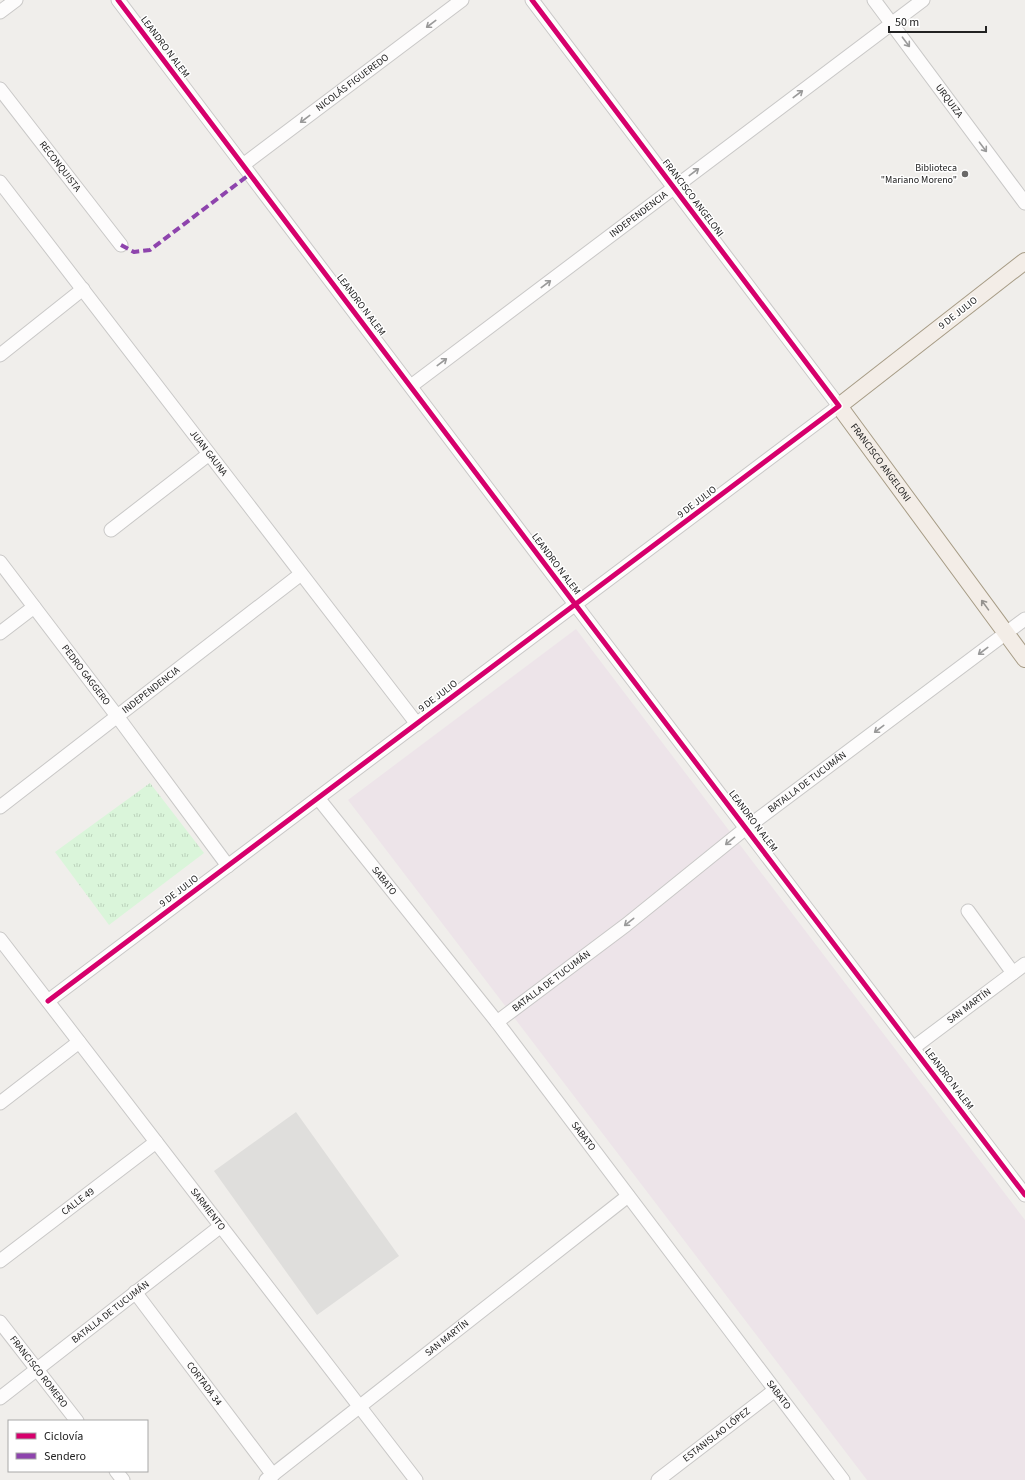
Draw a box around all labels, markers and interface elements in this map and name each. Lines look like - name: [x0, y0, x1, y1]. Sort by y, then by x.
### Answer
- scale bar: [889, 8, 986, 34]
- street label: LEANDRO N ALEM: [137, 13, 193, 81]
- text: 50 m: [895, 14, 919, 31]
- one-way arrow: [425, 19, 436, 28]
- one-way arrow: [901, 37, 910, 48]
- street label: NICOLÁS FIGUEREDO: [313, 50, 392, 115]
- street label: URQUIZA: [932, 81, 967, 121]
- one-way arrow: [793, 90, 804, 98]
- one-way arrow: [299, 115, 310, 123]
- street label: RECONQUISTA: [36, 138, 85, 195]
- one-way arrow: [979, 141, 987, 152]
- street label: FRANCISCO ANGELONI: [659, 156, 727, 240]
- place label: Biblioteca "Mariano Moreno": [881, 161, 957, 187]
- one-way arrow: [689, 168, 700, 176]
- marker: Biblioteca "Mariano Moreno": [960, 169, 970, 179]
- street label: INDEPENDENCIA: [607, 188, 671, 241]
- street label: LEANDRO N ALEM: [333, 271, 389, 339]
- one-way arrow: [540, 280, 551, 288]
- street label: 9 DE JULIO: [936, 293, 981, 333]
- one-way arrow: [436, 358, 447, 366]
- street label: FRANCISCO ANGELONI: [847, 420, 914, 505]
- street label: JUAN GAUNA: [186, 427, 231, 479]
- street label: 9 DE JULIO: [675, 482, 720, 521]
- street label: LEANDRO N ALEM: [528, 530, 584, 598]
- one-way arrow: [981, 600, 989, 611]
- street label: PEDRO GAGGERO: [58, 642, 114, 709]
- one-way arrow: [977, 647, 988, 655]
- street label: INDEPENDENCIA: [119, 663, 183, 717]
- street label: 9 DE JULIO: [416, 676, 461, 715]
- one-way arrow: [873, 724, 884, 733]
- street label: BATALLA DE TUCUMÁN: [765, 748, 849, 816]
- street label: LEANDRO N ALEM: [725, 787, 781, 855]
- one-way arrow: [725, 836, 736, 845]
- street label: SABATO: [368, 863, 400, 898]
- street label: 9 DE JULIO: [157, 871, 202, 910]
- one-way arrow: [623, 918, 634, 927]
- street label: BATALLA DE TUCUMÁN: [509, 947, 593, 1015]
- street label: SAN MARTÍN: [944, 985, 994, 1027]
- street label: LEANDRO N ALEM: [921, 1045, 977, 1113]
- street label: SABATO: [568, 1119, 599, 1154]
- street label: CALLE 49: [59, 1184, 97, 1219]
- street label: SARMIENTO: [187, 1185, 229, 1234]
- street label: BATALLA DE TUCUMÁN: [69, 1277, 152, 1347]
- street label: SAN MARTÍN: [422, 1316, 472, 1360]
- street label: FRANCISCO ROMERO: [6, 1333, 71, 1411]
- street label: CORTADA 34: [183, 1359, 225, 1409]
- street label: SABATO: [763, 1377, 795, 1413]
- street label: ESTANISLAO LÓPEZ: [680, 1404, 753, 1465]
- legend: [8, 1420, 148, 1472]
- text: Ciclovía: [44, 1428, 83, 1445]
- text: Sendero: [44, 1448, 86, 1465]

